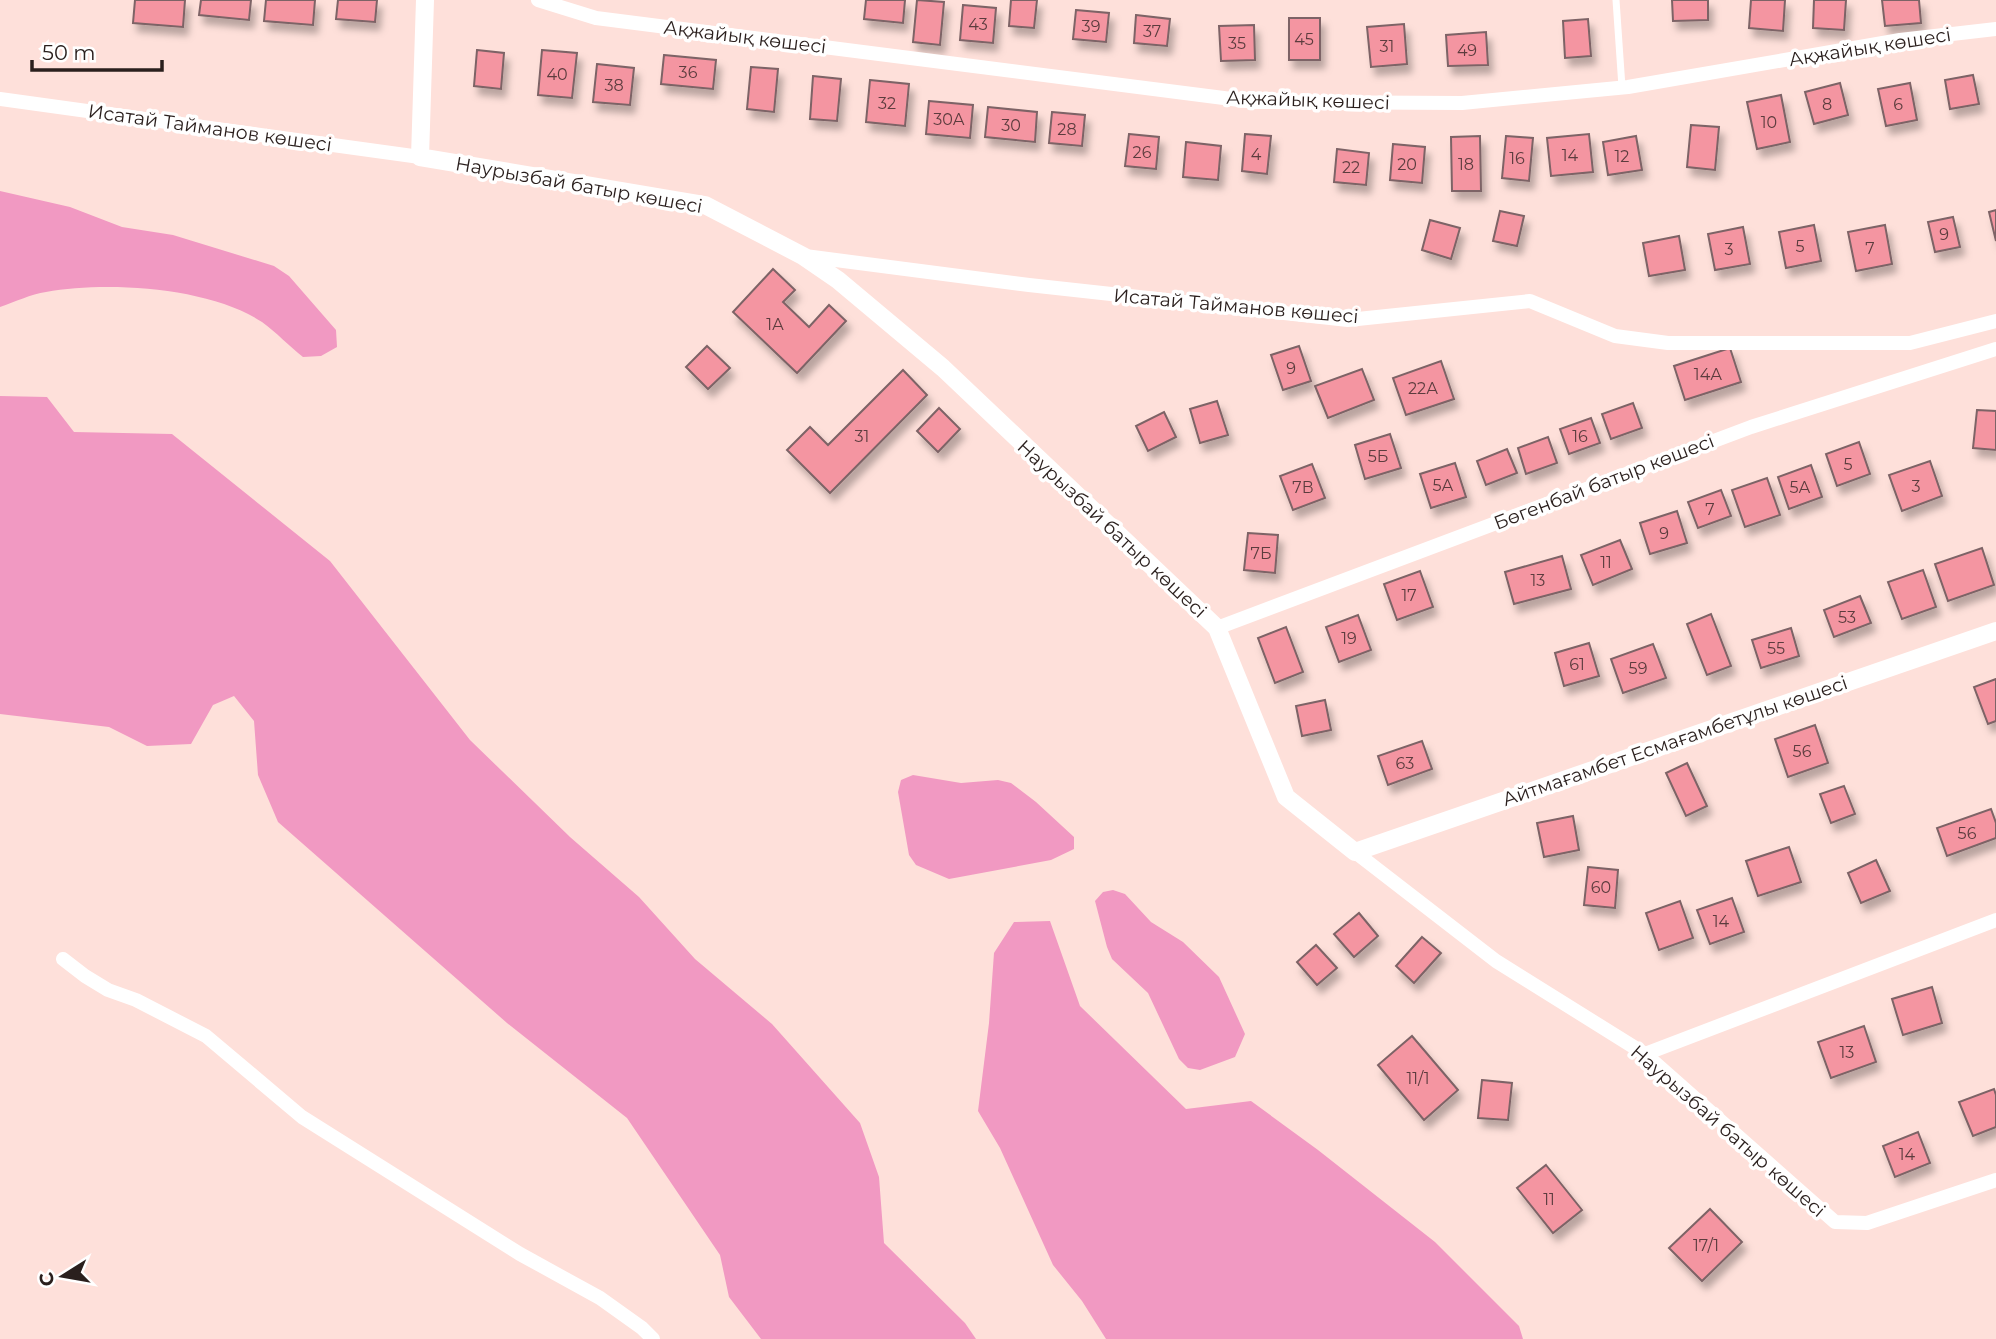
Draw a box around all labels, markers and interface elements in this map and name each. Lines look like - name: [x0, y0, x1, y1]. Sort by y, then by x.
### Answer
- house number: 43: [968, 15, 988, 34]
- street label: Ақжайық көшесі: [662, 16, 828, 58]
- house number: 39: [1082, 17, 1100, 36]
- house number: 37: [1143, 22, 1161, 41]
- street label: Ақжайық көшесі: [1787, 23, 1953, 71]
- scale bar: [32, 28, 161, 72]
- house number: 45: [1294, 30, 1314, 49]
- house number: 35: [1228, 34, 1246, 53]
- house number: 31: [1380, 37, 1394, 56]
- text: 50 m: [42, 40, 96, 65]
- house number: 49: [1457, 41, 1477, 60]
- house number: 36: [679, 63, 698, 82]
- house number: 40: [546, 65, 568, 84]
- house number: 38: [604, 76, 624, 95]
- street label: Ақжайық көшесі: [1226, 86, 1390, 114]
- house number: 32: [878, 94, 896, 113]
- house number: 8: [1822, 95, 1832, 114]
- house number: 6: [1893, 95, 1903, 114]
- street label: Исатай Тайманов көшесі: [87, 100, 333, 156]
- house number: 30А: [933, 110, 965, 129]
- house number: 10: [1761, 113, 1777, 132]
- house number: 30: [1001, 116, 1021, 135]
- house number: 28: [1057, 120, 1077, 139]
- house number: 26: [1133, 143, 1152, 162]
- house number: 4: [1251, 145, 1262, 164]
- house number: 14: [1562, 146, 1579, 165]
- house number: 12: [1615, 147, 1629, 166]
- house number: 16: [1509, 149, 1525, 168]
- street label: Наурызбай батыр көшесі: [454, 152, 704, 218]
- house number: 20: [1397, 155, 1417, 174]
- house number: 18: [1458, 155, 1474, 174]
- house number: 22: [1342, 158, 1360, 177]
- house number: 9: [1939, 225, 1949, 244]
- house number: 5: [1795, 237, 1805, 256]
- house number: 7: [1865, 239, 1875, 258]
- house number: 3: [1724, 240, 1734, 259]
- street label: Исатай Тайманов көшесі: [1113, 284, 1359, 328]
- house number: 1А: [766, 315, 784, 334]
- house number: 9: [1286, 359, 1296, 378]
- house number: 14А: [1694, 365, 1722, 384]
- house number: 22А: [1408, 379, 1438, 398]
- house number: 31: [855, 427, 869, 446]
- house number: 16: [1572, 427, 1588, 446]
- street label: Бөгенбай батыр көшесі: [1491, 429, 1717, 535]
- street label: Наурызбай батыр көшесі: [1013, 435, 1211, 623]
- house number: 5Б: [1368, 447, 1388, 466]
- house number: 5: [1843, 455, 1853, 474]
- house number: 5А: [1433, 476, 1454, 495]
- house number: 3: [1911, 477, 1921, 496]
- house number: 7В: [1292, 478, 1314, 497]
- house number: 5А: [1790, 478, 1811, 497]
- house number: 7: [1705, 500, 1715, 519]
- house number: 9: [1659, 524, 1669, 543]
- house number: 7Б: [1250, 544, 1272, 563]
- house number: 11: [1600, 553, 1612, 572]
- house number: 13: [1531, 571, 1545, 590]
- house number: 17: [1401, 586, 1417, 605]
- house number: 53: [1838, 608, 1856, 627]
- house number: 19: [1341, 629, 1357, 648]
- house number: 55: [1767, 639, 1785, 658]
- house number: 61: [1569, 655, 1585, 674]
- house number: 59: [1629, 659, 1647, 678]
- street label: Айтмағамбет Есмағамбетұлы көшесі: [1499, 671, 1851, 811]
- house number: 56: [1793, 742, 1812, 761]
- house number: 63: [1396, 754, 1414, 773]
- house number: 56: [1958, 824, 1977, 843]
- house number: 60: [1591, 878, 1611, 897]
- house number: 14: [1713, 912, 1730, 931]
- street label: Наурызбай батыр көшесі: [1626, 1040, 1830, 1222]
- house number: 13: [1840, 1043, 1854, 1062]
- house number: 11/1: [1406, 1069, 1430, 1088]
- house number: 14: [1899, 1145, 1916, 1164]
- house number: 11: [1543, 1190, 1555, 1209]
- house number: 17/1: [1693, 1236, 1719, 1255]
- north arrow: [28, 1241, 98, 1311]
- text: С: [34, 1270, 59, 1288]

